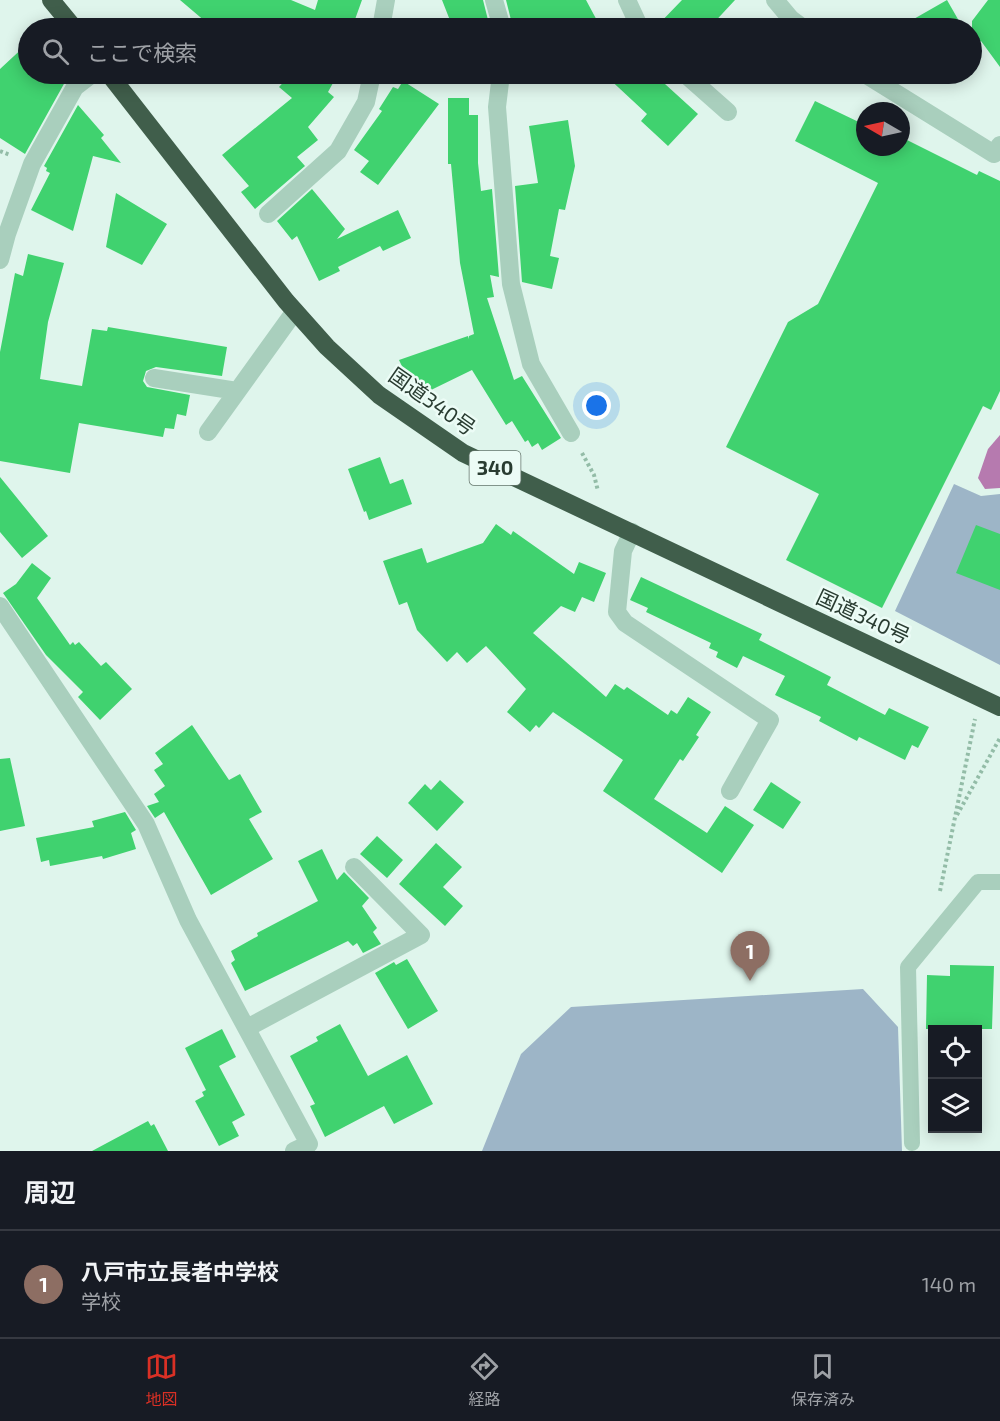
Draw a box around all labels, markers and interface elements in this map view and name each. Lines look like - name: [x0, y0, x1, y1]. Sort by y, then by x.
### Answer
- search box: [18, 18, 982, 84]
- icon: search: [39, 35, 72, 68]
- text: ここで検索: [87, 39, 197, 65]
- north arrow: [856, 102, 910, 156]
- street label: 国道340号: [385, 362, 481, 440]
- your location: [582, 391, 611, 420]
- road number: 340: [470, 451, 520, 485]
- street label: 国道340号: [813, 583, 914, 648]
- pin: 1: [730, 932, 770, 981]
- map controls: [928, 1025, 982, 1133]
- button: locate: [928, 1025, 982, 1079]
- button: layers: [928, 1079, 982, 1133]
- text: 周辺: [24, 1176, 76, 1207]
- text: 八戸市立長者中学校: [81, 1258, 279, 1284]
- text: 1: [39, 1272, 48, 1296]
- text: 140 m: [922, 1272, 976, 1296]
- text: 学校: [81, 1289, 121, 1313]
- tab: 地図: [145, 1350, 178, 1410]
- tab: 経路: [468, 1350, 501, 1410]
- tab: 保存済み: [791, 1350, 855, 1410]

